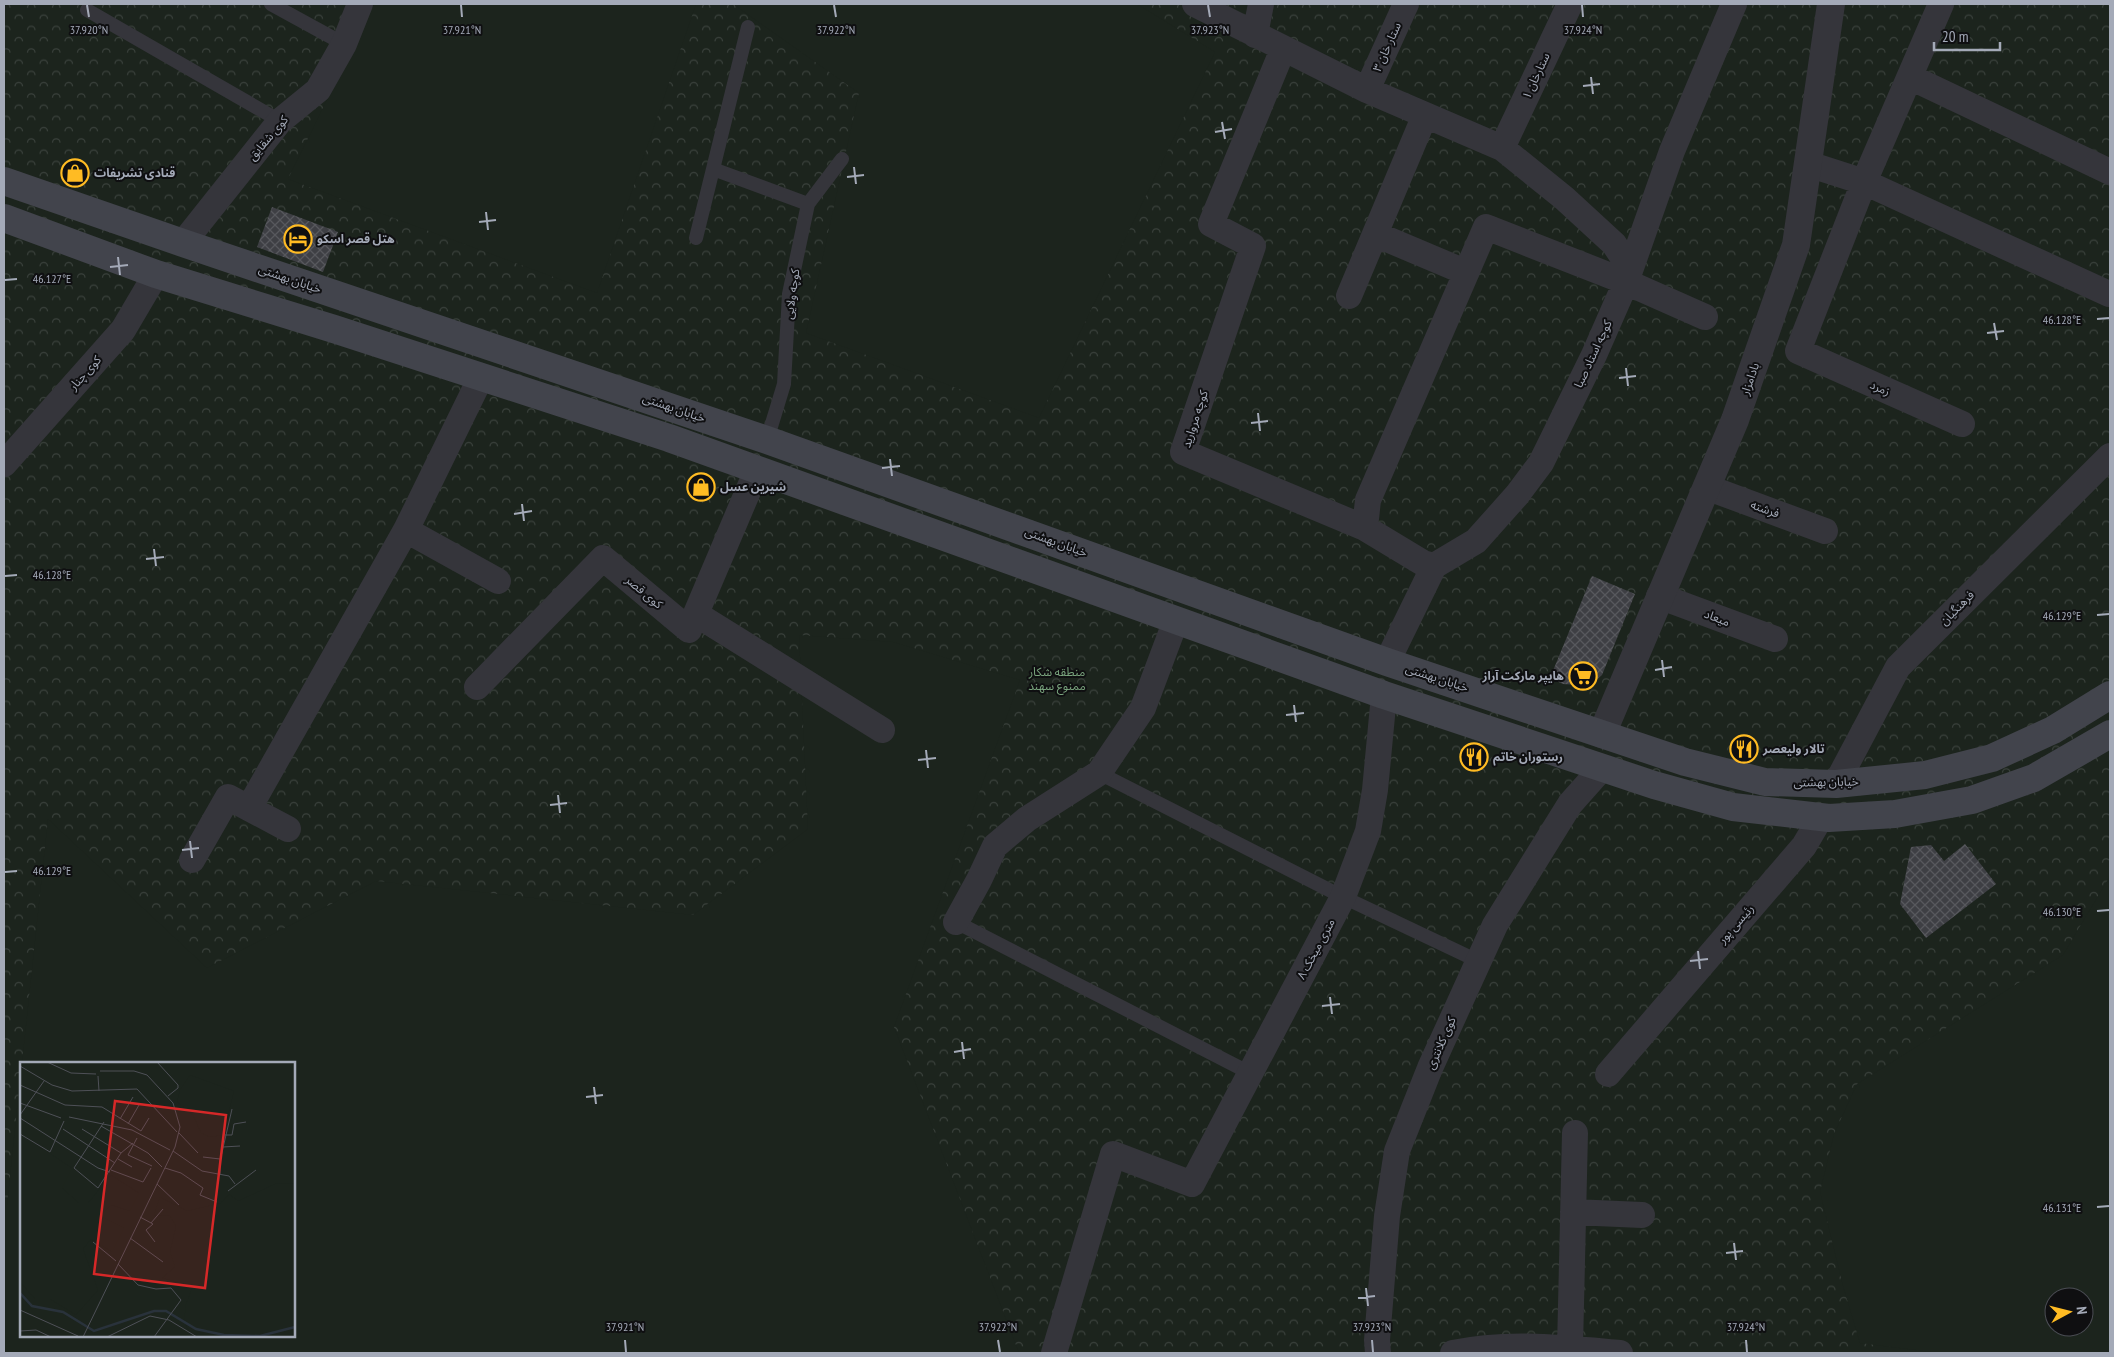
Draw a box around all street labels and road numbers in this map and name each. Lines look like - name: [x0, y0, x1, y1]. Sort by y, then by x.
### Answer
- street label: ستار خان ۳: [1369, 20, 1404, 74]
- street label: ستارخان ۱: [1518, 50, 1553, 101]
- street label: کوی شقایق: [244, 111, 293, 164]
- street label: خیابان بهشتی: [257, 261, 323, 296]
- street label: کوچه ولایی: [781, 267, 804, 320]
- street label: کوچه استاد صبا: [1570, 317, 1616, 390]
- street label: کوی چنار: [65, 351, 106, 394]
- street label: بادامزار: [1737, 361, 1762, 398]
- street label: زمرد: [1868, 377, 1893, 399]
- street label: کوچه مروارید: [1178, 387, 1212, 450]
- street label: خیابان بهشتی: [641, 390, 707, 425]
- street label: فرشته: [1749, 496, 1782, 521]
- street label: خیابان بهشتی: [1023, 523, 1089, 560]
- street label: کوی قصر: [622, 571, 667, 612]
- street label: فرهنگیان: [1936, 587, 1977, 628]
- street label: میعاد: [1702, 606, 1732, 629]
- street label: خیابان بهشتی: [1404, 660, 1471, 695]
- street label: خیابان بهشتی: [1793, 773, 1859, 790]
- street label: رئیسی پور: [1714, 901, 1758, 948]
- street label: ۸ متری میخک: [1293, 916, 1338, 982]
- street label: کوی کلانتری: [1422, 1013, 1459, 1071]

